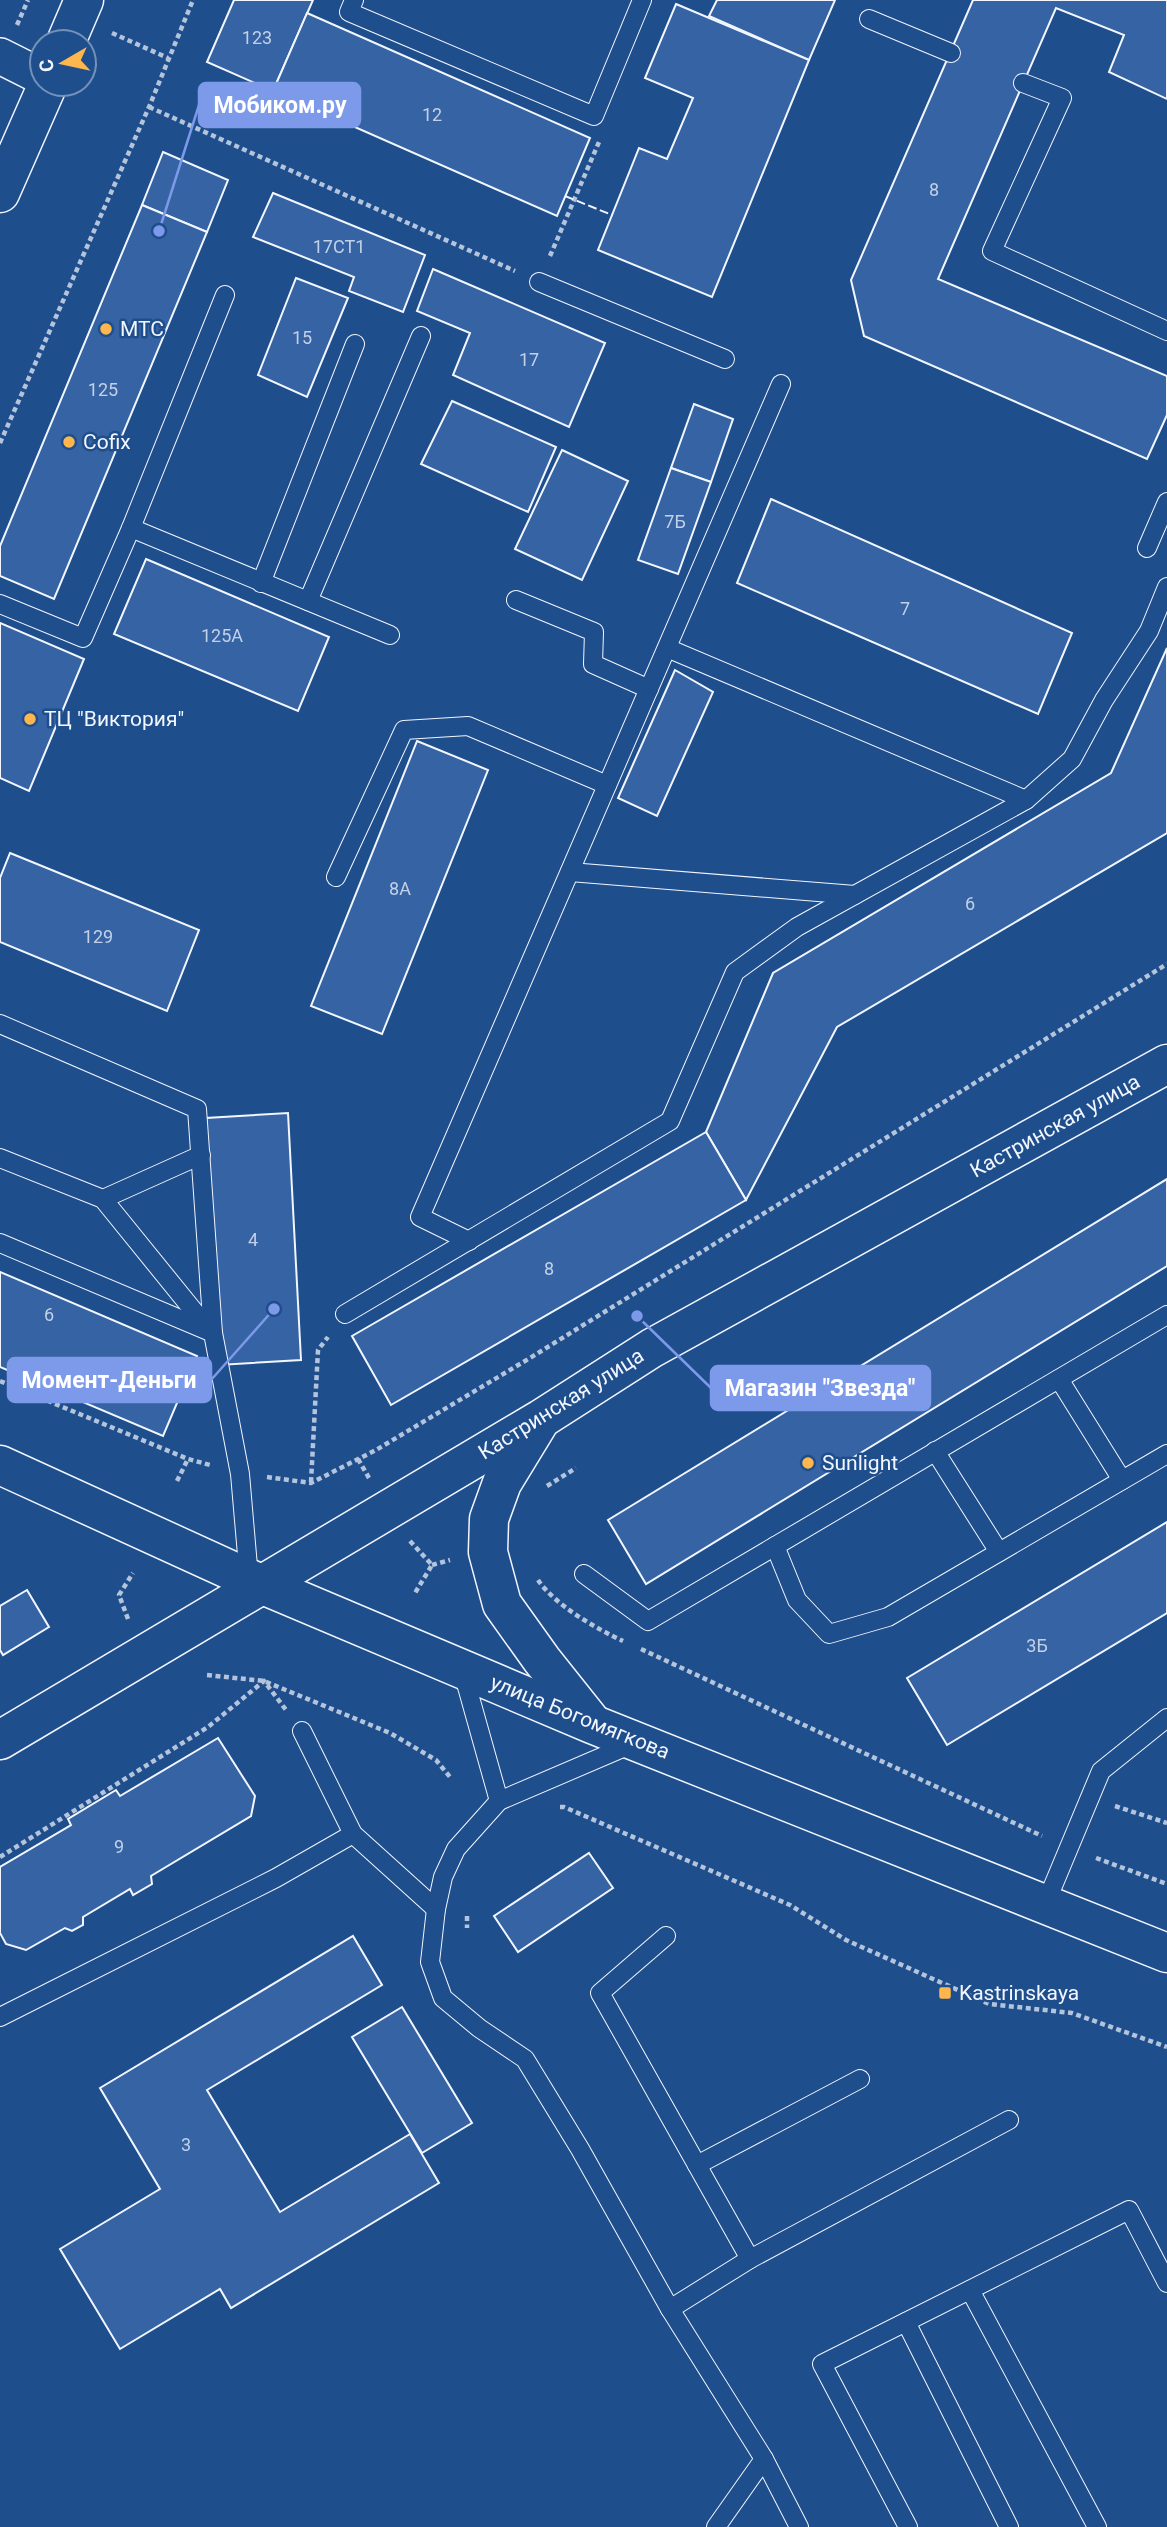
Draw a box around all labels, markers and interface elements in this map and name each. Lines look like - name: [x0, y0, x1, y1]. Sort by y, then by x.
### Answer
- house number: 123: [242, 27, 272, 48]
- north arrow: [28, 28, 98, 98]
- text: С: [34, 58, 59, 74]
- callout: Мобиком.ру: [199, 83, 360, 127]
- text: Мобиком.ру: [213, 92, 347, 119]
- house number: 12: [422, 104, 442, 125]
- house number: 8: [929, 179, 939, 200]
- house number: 17СТ1: [313, 236, 365, 257]
- place label: МТС: [120, 317, 164, 341]
- marker: МТС: [98, 321, 114, 337]
- house number: 15: [292, 327, 312, 348]
- house number: 17: [519, 349, 539, 370]
- house number: 125: [88, 379, 118, 400]
- place label: Cofix: [83, 430, 131, 454]
- marker: Cofix: [61, 434, 77, 450]
- house number: 7Б: [664, 511, 686, 532]
- house number: 7: [900, 598, 910, 619]
- house number: 125А: [201, 625, 243, 646]
- place label: ТЦ "Виктория": [44, 707, 184, 731]
- marker: ТЦ "Виктория": [22, 711, 38, 727]
- house number: 8А: [389, 878, 411, 899]
- house number: 6: [965, 893, 975, 914]
- house number: 129: [83, 926, 113, 947]
- street label: Кастринская улица: [966, 1069, 1144, 1183]
- house number: 4: [248, 1229, 258, 1250]
- house number: 8: [544, 1258, 554, 1279]
- house number: 6: [44, 1304, 54, 1325]
- street label: Кастринская улица: [474, 1343, 648, 1465]
- callout: Момент-Деньги: [8, 1358, 211, 1402]
- callout: Магазин "Звезда": [711, 1366, 930, 1410]
- text: Момент-Деньги: [22, 1367, 196, 1394]
- text: Магазин "Звезда": [725, 1375, 915, 1402]
- place label: Sunlight: [822, 1451, 898, 1475]
- marker: Sunlight: [800, 1455, 816, 1471]
- house number: 3Б: [1026, 1635, 1048, 1656]
- street label: улица Богомягкова: [487, 1670, 673, 1764]
- house number: 9: [114, 1836, 124, 1857]
- place label: Kastrinskaya: [959, 1981, 1079, 2005]
- marker: Kastrinskaya: [937, 1985, 953, 2001]
- house number: 3: [181, 2134, 191, 2155]

